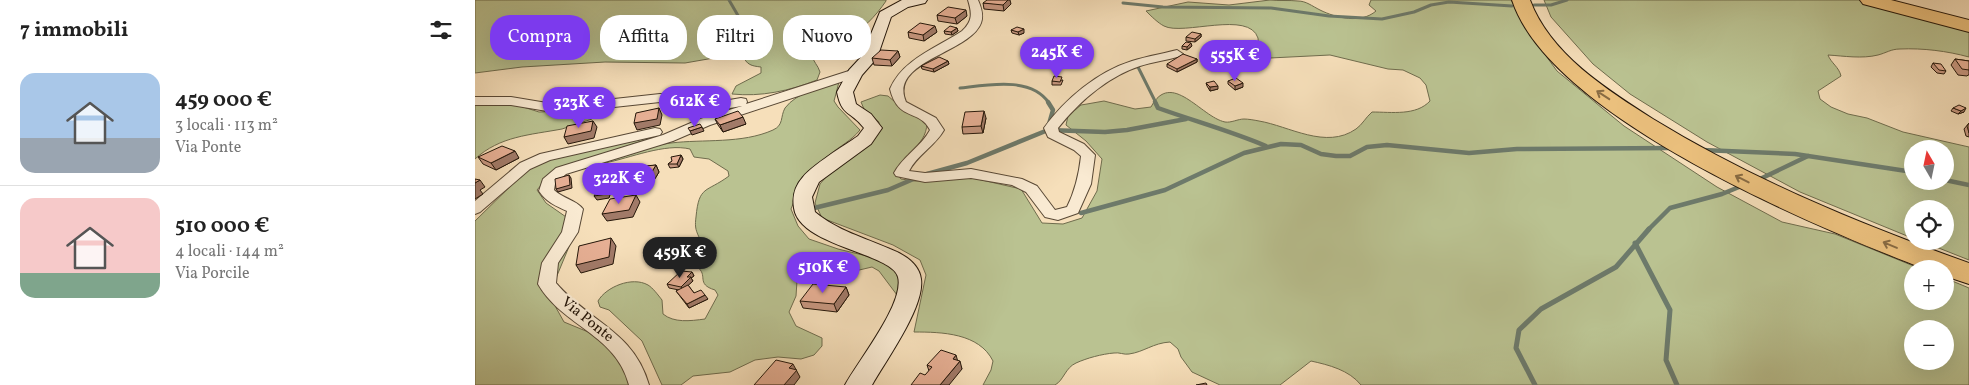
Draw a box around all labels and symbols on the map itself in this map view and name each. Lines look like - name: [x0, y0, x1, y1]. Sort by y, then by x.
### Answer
- pin: 245K €: [1016, 36, 1098, 79]
- pin: 555K €: [1194, 39, 1276, 82]
- pin: 323K €: [538, 86, 620, 129]
- pin: 612K €: [654, 86, 736, 128]
- one-way arrow: [1596, 90, 1610, 100]
- north arrow: [1904, 140, 1954, 190]
- pin: 322K €: [578, 162, 660, 205]
- one-way arrow: [1735, 174, 1750, 183]
- pin: 459K €: [639, 236, 721, 279]
- one-way arrow: [1883, 239, 1898, 249]
- pin: 510K €: [782, 252, 864, 294]
- street label: Via Ponte: [556, 292, 618, 348]

